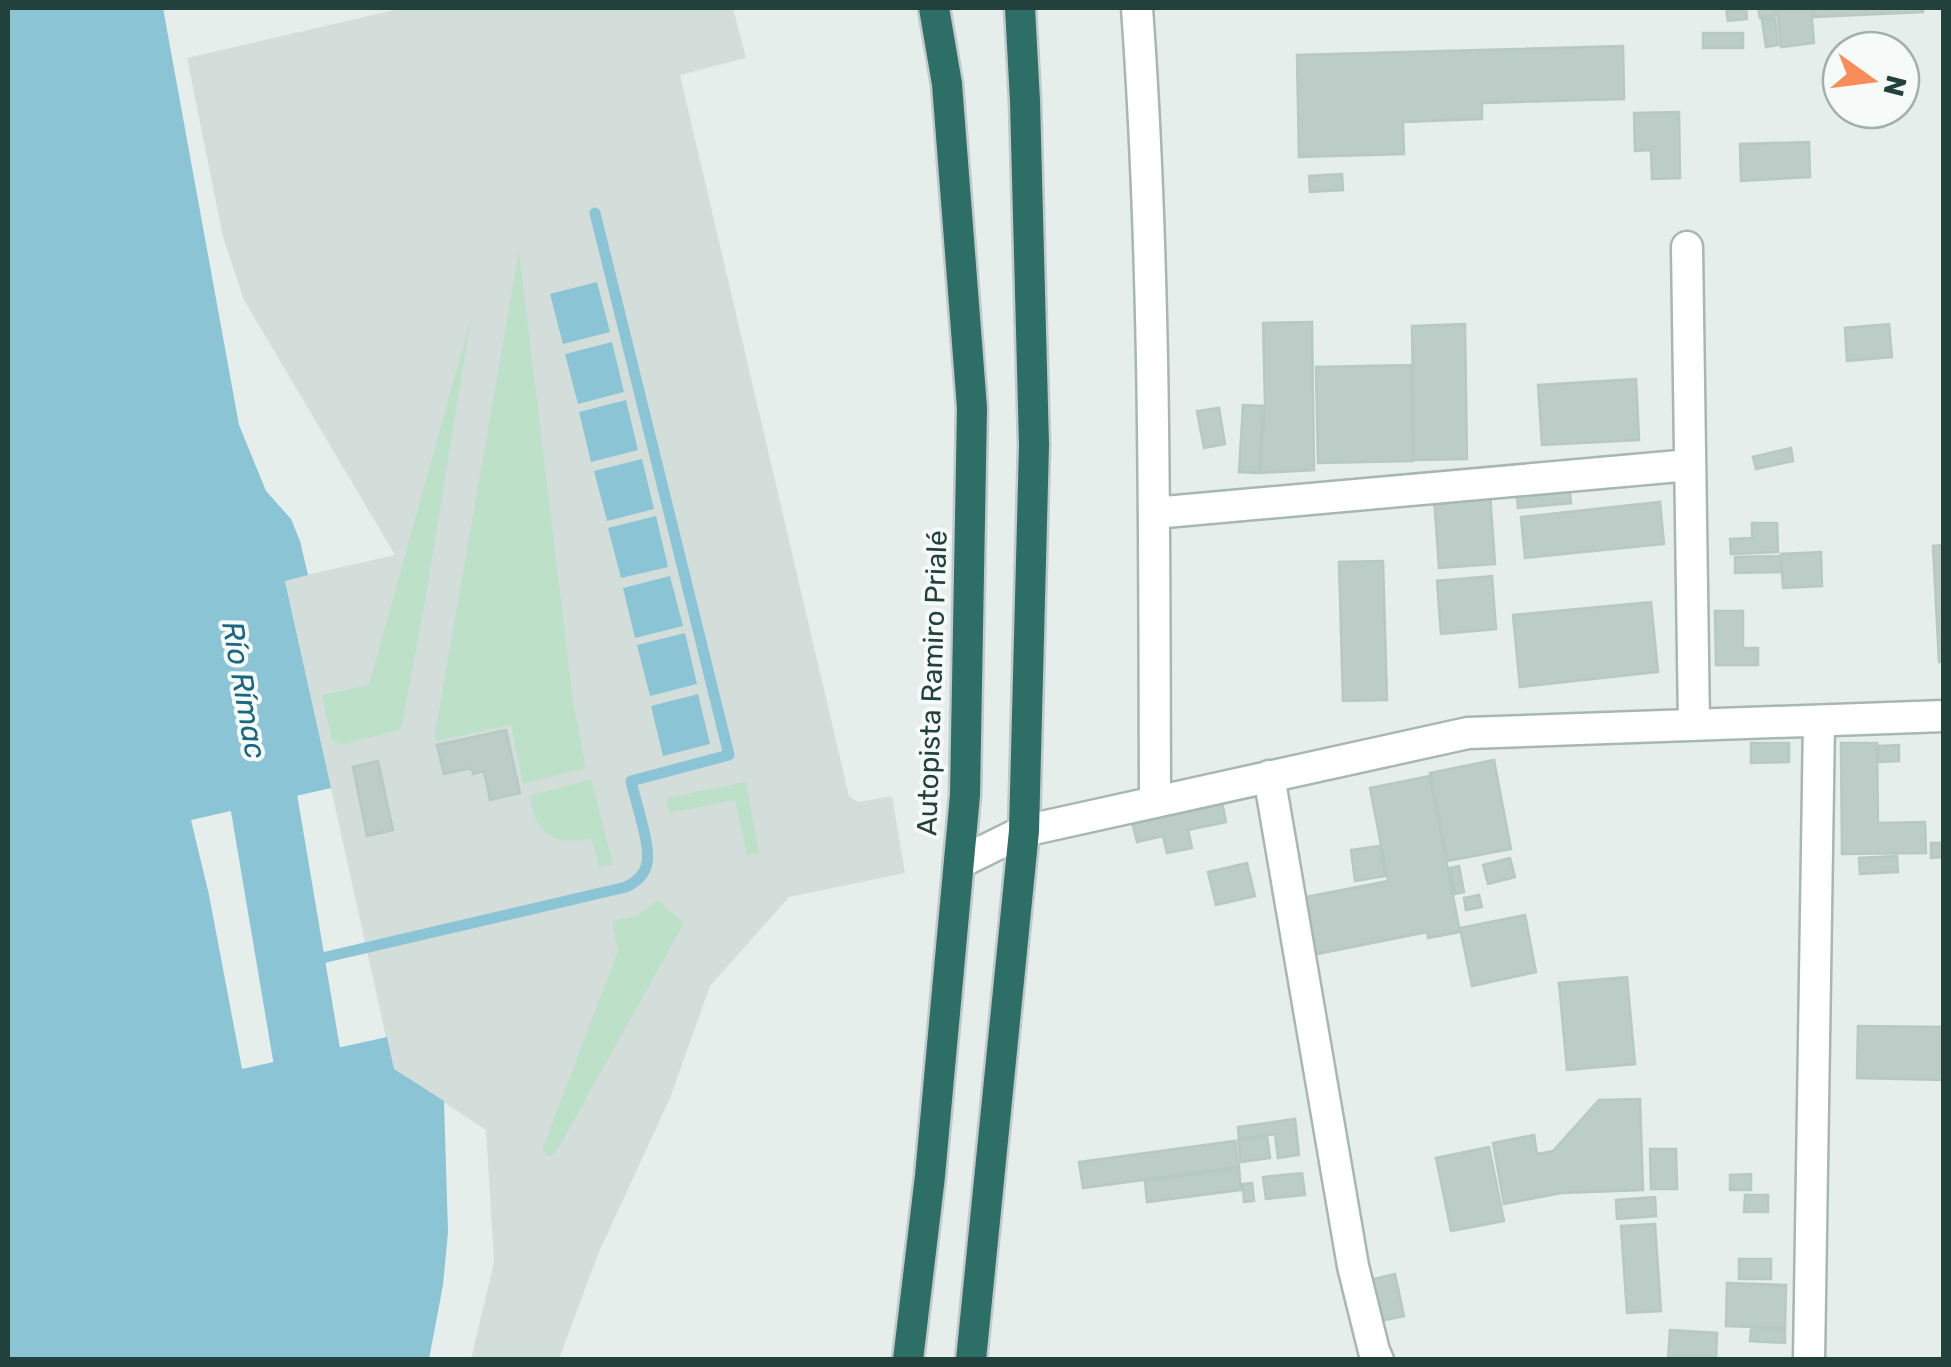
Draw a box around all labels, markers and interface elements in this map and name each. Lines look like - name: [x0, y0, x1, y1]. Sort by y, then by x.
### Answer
- north arrow: [1821, 30, 1921, 130]
- text: N: [1876, 72, 1913, 100]
- street label: Autopista Ramiro Prialé: [910, 530, 954, 836]
- water label: Río Rímac: [214, 618, 274, 762]

